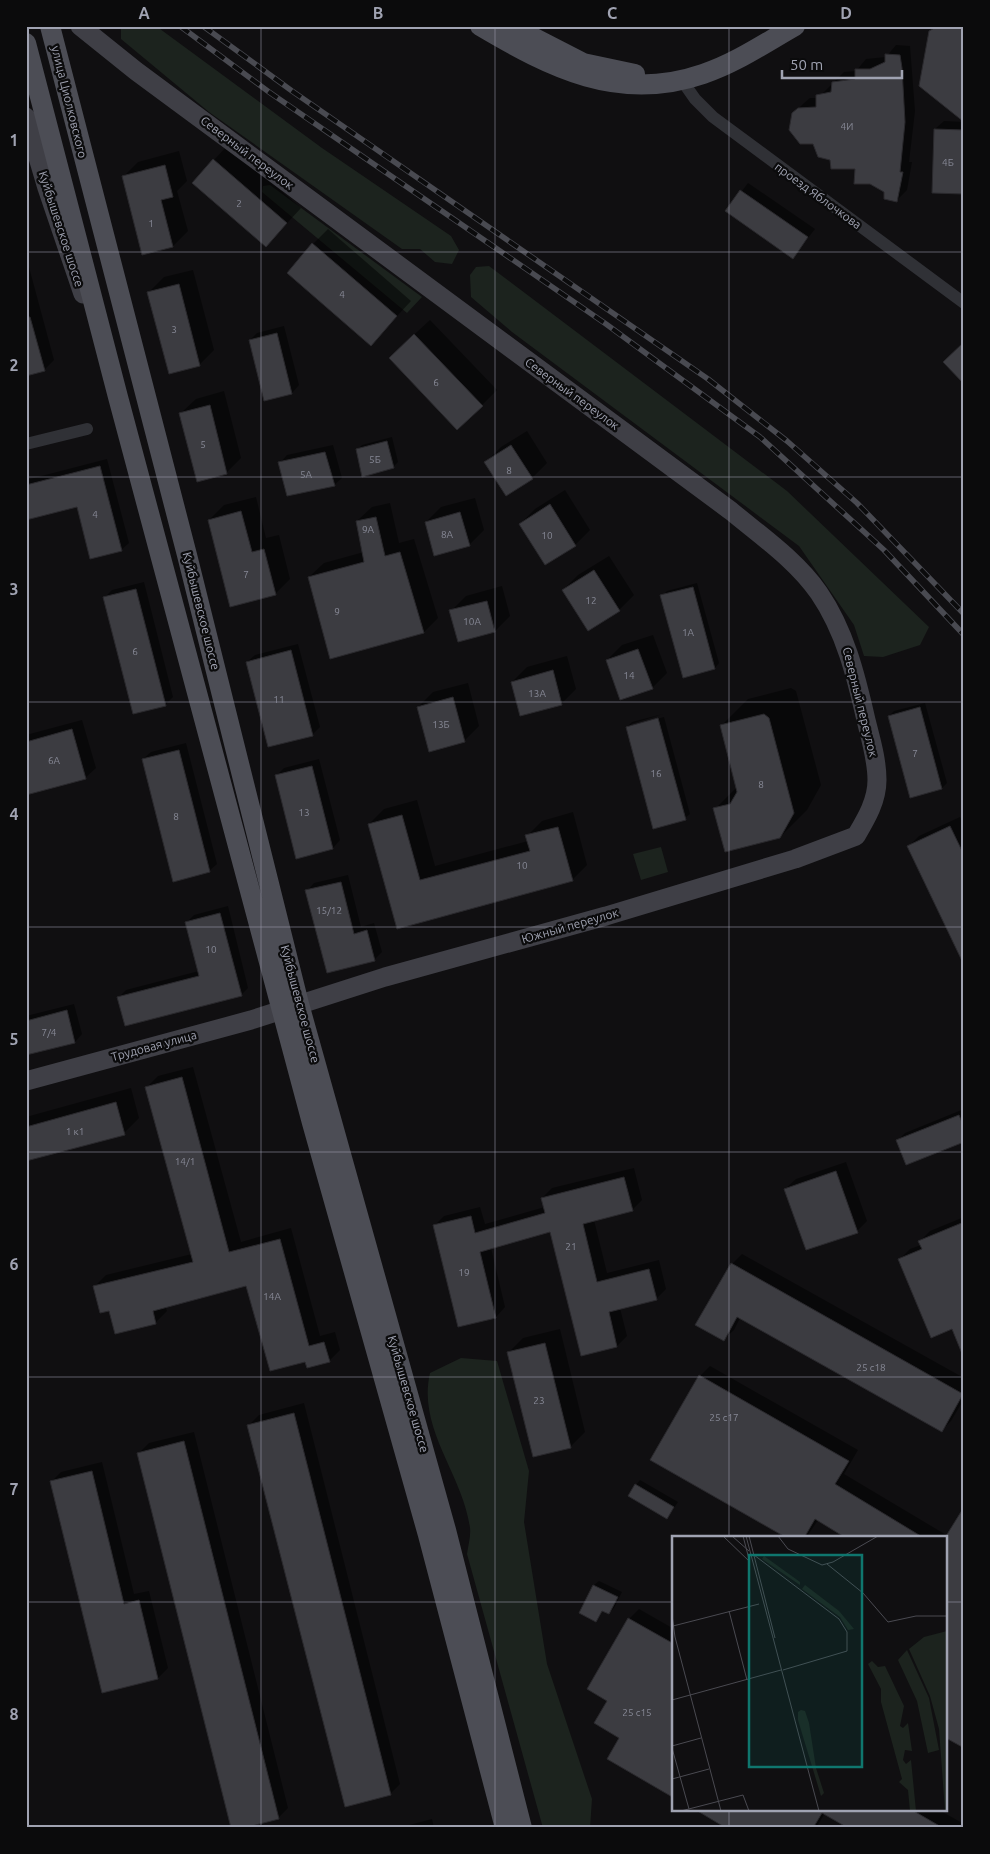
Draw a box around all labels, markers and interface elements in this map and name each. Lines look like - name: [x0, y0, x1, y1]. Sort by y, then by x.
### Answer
- text: A: [138, 4, 150, 22]
- text: B: [373, 4, 383, 22]
- text: C: [607, 4, 617, 22]
- text: D: [840, 4, 852, 22]
- street label: улица Циолковского: [49, 44, 90, 159]
- scale bar: [782, 48, 902, 80]
- text: 50 m: [790, 56, 823, 73]
- street label: Северный переулок: [198, 113, 296, 192]
- house number: 4И: [841, 121, 853, 132]
- text: 1: [9, 131, 19, 149]
- house number: 4Б: [942, 157, 954, 168]
- street label: проезд Яблочкова: [773, 160, 864, 231]
- street label: Куйбышевское шоссе: [37, 169, 86, 288]
- house number: 2: [236, 198, 242, 209]
- house number: 1: [148, 218, 154, 229]
- house number: 4: [339, 289, 345, 300]
- house number: 3: [171, 324, 177, 335]
- street label: Северный переулок: [523, 355, 622, 432]
- text: 2: [9, 356, 19, 374]
- house number: 6: [433, 377, 439, 388]
- house number: 5: [200, 439, 206, 450]
- house number: 5Б: [369, 454, 381, 465]
- house number: 8: [506, 465, 512, 476]
- house number: 5А: [300, 469, 313, 480]
- house number: 4: [92, 509, 98, 520]
- house number: 9А: [362, 524, 375, 535]
- house number: 8А: [441, 529, 454, 540]
- house number: 10: [541, 530, 553, 541]
- street label: Куйбышевское шоссе: [181, 551, 222, 671]
- house number: 7: [243, 569, 249, 580]
- text: 3: [9, 580, 19, 598]
- house number: 12: [585, 595, 597, 606]
- house number: 9: [334, 606, 340, 617]
- house number: 10А: [463, 616, 481, 627]
- house number: 1А: [682, 627, 695, 638]
- street label: Северный переулок: [841, 645, 880, 758]
- house number: 6: [132, 646, 138, 657]
- house number: 14: [623, 670, 635, 681]
- house number: 13А: [528, 688, 546, 699]
- house number: 11: [273, 694, 285, 705]
- house number: 13Б: [432, 719, 450, 730]
- house number: 7: [912, 748, 918, 759]
- house number: 6А: [48, 755, 61, 766]
- house number: 16: [650, 768, 662, 779]
- house number: 8: [758, 779, 764, 790]
- text: 4: [9, 805, 19, 823]
- house number: 13: [298, 807, 310, 818]
- house number: 8: [173, 811, 179, 822]
- house number: 10: [516, 860, 528, 871]
- house number: 15/12: [316, 905, 342, 916]
- street label: Южный переулок: [520, 906, 620, 946]
- house number: 10: [205, 944, 217, 955]
- street label: Куйбышевское шоссе: [279, 944, 322, 1064]
- house number: 7/4: [42, 1027, 57, 1038]
- street label: Трудовая улица: [110, 1028, 198, 1063]
- text: 5: [9, 1030, 19, 1048]
- house number: 1 к1: [66, 1126, 84, 1137]
- house number: 14/1: [175, 1156, 195, 1167]
- house number: 21: [565, 1241, 577, 1252]
- text: 6: [9, 1255, 19, 1273]
- house number: 19: [458, 1267, 470, 1278]
- house number: 14А: [263, 1291, 281, 1302]
- street label: Куйбышевское шоссе: [386, 1334, 431, 1454]
- house number: 25 с18: [856, 1362, 886, 1373]
- house number: 23: [533, 1395, 545, 1406]
- house number: 25 с17: [709, 1412, 739, 1423]
- text: 7: [9, 1480, 19, 1498]
- inset map: [672, 1536, 948, 1812]
- text: 8: [9, 1705, 19, 1723]
- house number: 25 с15: [622, 1707, 652, 1718]

